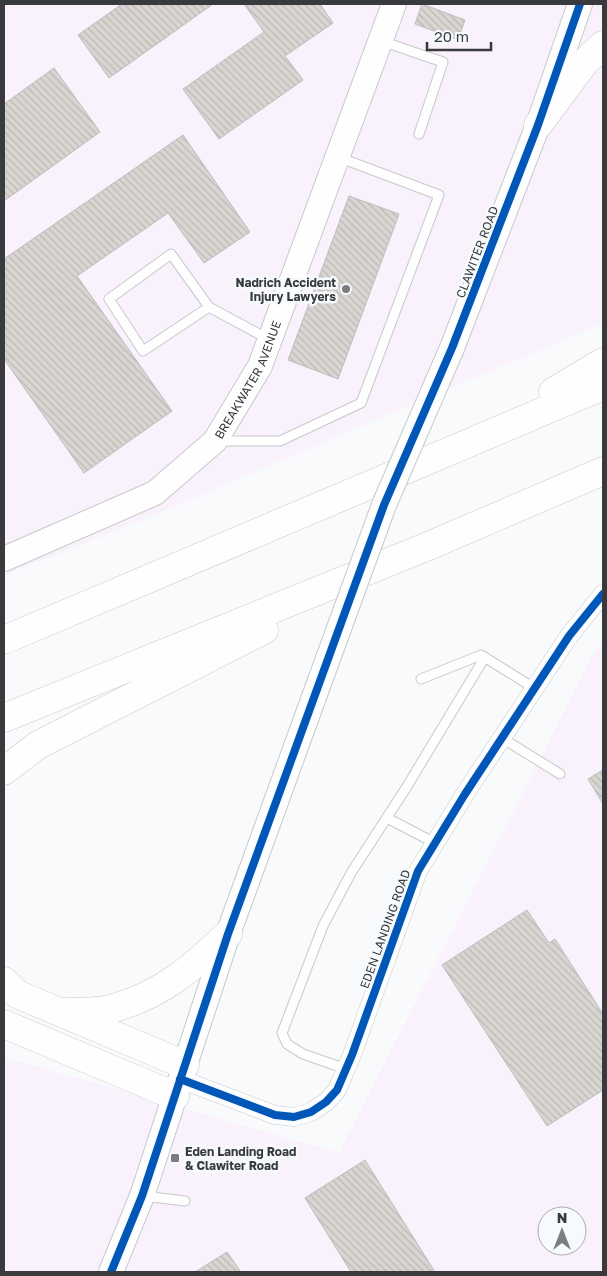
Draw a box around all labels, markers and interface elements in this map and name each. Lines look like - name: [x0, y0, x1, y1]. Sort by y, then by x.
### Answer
- scale bar: [427, 20, 491, 52]
- text: 20 m: [434, 27, 469, 45]
- street label: CLAWITER ROAD: [453, 204, 501, 300]
- place label: Nadrich Accident Injury Lawyers: [235, 275, 336, 304]
- marker: Nadrich Accident Injury Lawyers: [340, 283, 352, 295]
- street label: BREAKWATER AVENUE: [211, 318, 284, 441]
- street label: EDEN LANDING ROAD: [356, 867, 414, 991]
- place label: Eden Landing Road & Clawiter Road: [185, 1144, 296, 1173]
- marker: Eden Landing Road & Clawiter Road: [169, 1152, 181, 1164]
- north arrow: [537, 1206, 587, 1256]
- text: N: [557, 1209, 567, 1226]

